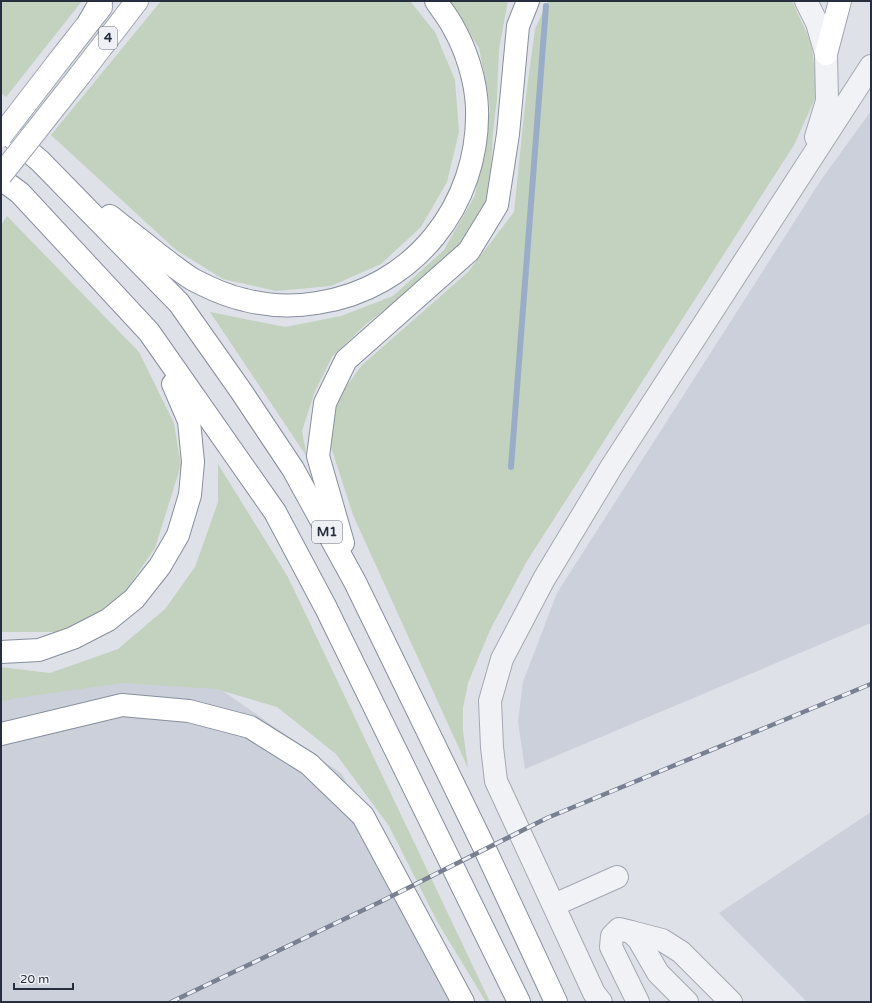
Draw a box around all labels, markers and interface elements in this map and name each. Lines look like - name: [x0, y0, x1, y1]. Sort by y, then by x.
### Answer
- road number: 4: [99, 27, 117, 49]
- road number: M1: [312, 521, 342, 543]
- scale bar: [14, 965, 73, 991]
- text: 20 m: [20, 972, 49, 986]

